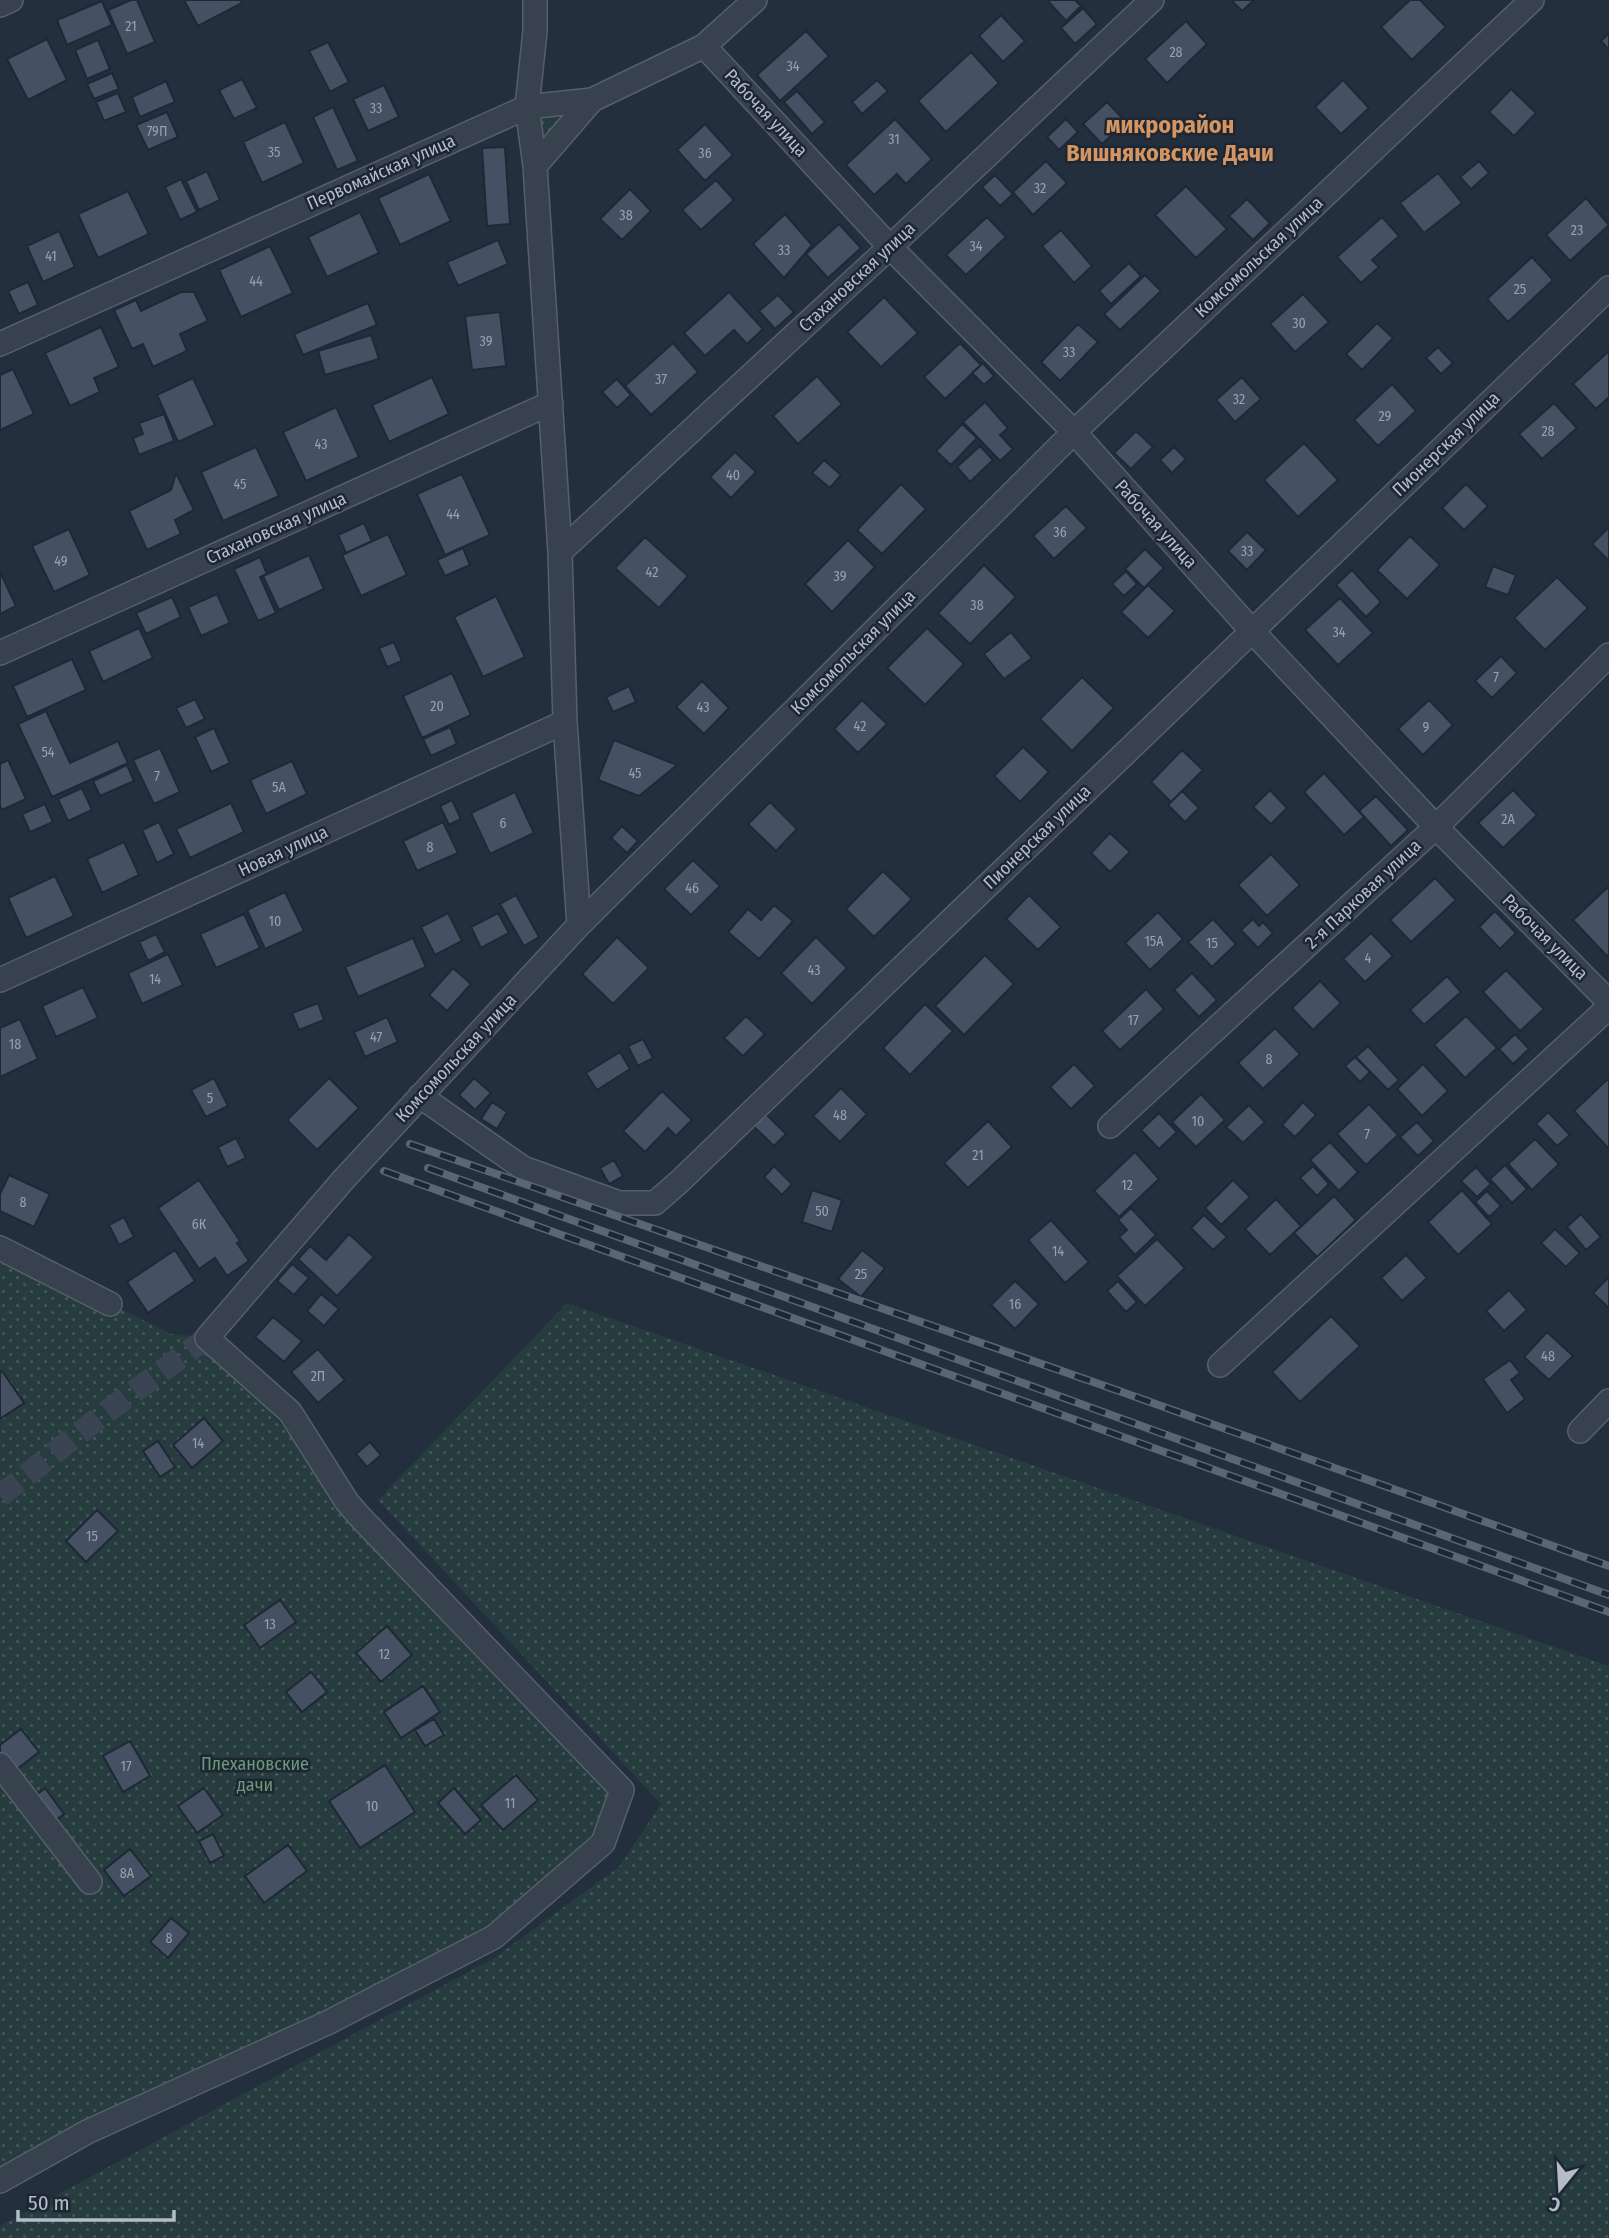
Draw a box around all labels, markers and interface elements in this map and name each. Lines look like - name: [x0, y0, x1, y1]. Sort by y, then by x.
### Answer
- house number: 21: [125, 18, 137, 35]
- house number: 28: [1169, 44, 1183, 61]
- house number: 34: [786, 58, 800, 75]
- street label: Рабочая улица: [720, 65, 812, 162]
- house number: 33: [370, 100, 382, 117]
- district label: микрорайон Вишняковские Дачи: [1066, 111, 1274, 167]
- house number: 79П: [147, 123, 167, 140]
- street label: Первомайская улица: [303, 129, 459, 215]
- house number: 31: [888, 131, 900, 148]
- house number: 35: [268, 144, 280, 161]
- house number: 36: [698, 145, 712, 162]
- house number: 32: [1034, 180, 1046, 197]
- street label: Комсомольская улица: [1190, 192, 1328, 322]
- house number: 38: [619, 207, 633, 224]
- street label: Стахановская улица: [794, 217, 920, 337]
- house number: 23: [1571, 222, 1583, 239]
- house number: 34: [969, 238, 983, 255]
- house number: 33: [778, 242, 790, 259]
- house number: 41: [45, 248, 57, 265]
- house number: 44: [249, 273, 263, 290]
- house number: 25: [1514, 281, 1526, 298]
- house number: 30: [1292, 315, 1306, 332]
- house number: 39: [480, 333, 493, 350]
- house number: 33: [1063, 344, 1075, 361]
- house number: 37: [655, 371, 667, 388]
- street label: Пионерская улица: [1388, 387, 1504, 501]
- house number: 32: [1233, 391, 1245, 408]
- house number: 29: [1379, 408, 1392, 425]
- house number: 28: [1541, 423, 1555, 440]
- house number: 43: [315, 436, 327, 453]
- house number: 40: [726, 467, 740, 484]
- street label: Рабочая улица: [1110, 475, 1202, 573]
- house number: 45: [233, 476, 247, 493]
- street label: Стахановская улица: [202, 487, 350, 569]
- house number: 44: [446, 506, 460, 523]
- house number: 36: [1053, 524, 1067, 541]
- house number: 33: [1241, 543, 1253, 560]
- house number: 49: [54, 553, 68, 570]
- house number: 42: [646, 564, 658, 581]
- house number: 39: [834, 568, 847, 585]
- street label: Комсомольская улица: [786, 585, 920, 719]
- house number: 38: [970, 597, 984, 614]
- house number: 34: [1332, 624, 1346, 641]
- house number: 7: [1493, 669, 1499, 686]
- house number: 20: [430, 698, 444, 715]
- house number: 43: [697, 699, 709, 716]
- house number: 42: [854, 718, 866, 735]
- house number: 9: [1423, 719, 1430, 736]
- house number: 54: [41, 744, 55, 761]
- house number: 45: [628, 765, 642, 782]
- house number: 7: [154, 768, 160, 785]
- house number: 5А: [272, 779, 287, 796]
- street label: Пионерская улица: [979, 780, 1095, 894]
- house number: 2А: [1501, 811, 1515, 828]
- house number: 6: [500, 815, 507, 832]
- street label: Новая улица: [235, 821, 331, 881]
- street label: 2-я Парковая улица: [1300, 835, 1426, 953]
- house number: 8: [427, 839, 434, 856]
- house number: 46: [685, 880, 699, 897]
- street label: Рабочая улица: [1498, 890, 1593, 985]
- house number: 10: [269, 913, 281, 930]
- house number: 15А: [1144, 933, 1164, 950]
- house number: 15: [1206, 935, 1218, 952]
- house number: 4: [1365, 950, 1372, 967]
- house number: 43: [808, 962, 820, 979]
- house number: 14: [149, 971, 161, 988]
- street label: Комсомольская улица: [391, 989, 521, 1127]
- house number: 17: [1127, 1012, 1139, 1029]
- house number: 47: [370, 1029, 382, 1046]
- house number: 18: [9, 1036, 21, 1053]
- house number: 8: [1266, 1051, 1273, 1068]
- house number: 5: [207, 1090, 213, 1107]
- house number: 48: [833, 1107, 847, 1124]
- house number: 10: [1192, 1113, 1204, 1130]
- house number: 7: [1364, 1126, 1370, 1143]
- house number: 21: [972, 1147, 984, 1164]
- house number: 12: [1121, 1177, 1133, 1194]
- house number: 8: [20, 1194, 27, 1211]
- house number: 50: [815, 1203, 829, 1220]
- house number: 6К: [192, 1216, 207, 1233]
- house number: 14: [1052, 1243, 1064, 1260]
- house number: 25: [855, 1266, 867, 1283]
- house number: 16: [1009, 1296, 1021, 1313]
- house number: 48: [1541, 1348, 1555, 1365]
- house number: 2П: [311, 1368, 325, 1385]
- house number: 14: [192, 1435, 204, 1452]
- house number: 15: [86, 1528, 98, 1545]
- house number: 13: [264, 1616, 276, 1633]
- house number: 12: [378, 1646, 390, 1663]
- park label: Плехановские дачи: [201, 1753, 309, 1796]
- house number: 17: [120, 1758, 132, 1775]
- house number: 11: [505, 1795, 515, 1812]
- house number: 10: [366, 1798, 378, 1815]
- house number: 8А: [120, 1865, 135, 1882]
- house number: 8: [166, 1930, 173, 1947]
- north arrow: [1525, 2154, 1595, 2224]
- scale bar: [18, 2178, 173, 2222]
- text: 50 m: [28, 2190, 70, 2216]
- text: С: [1547, 2192, 1563, 2217]

